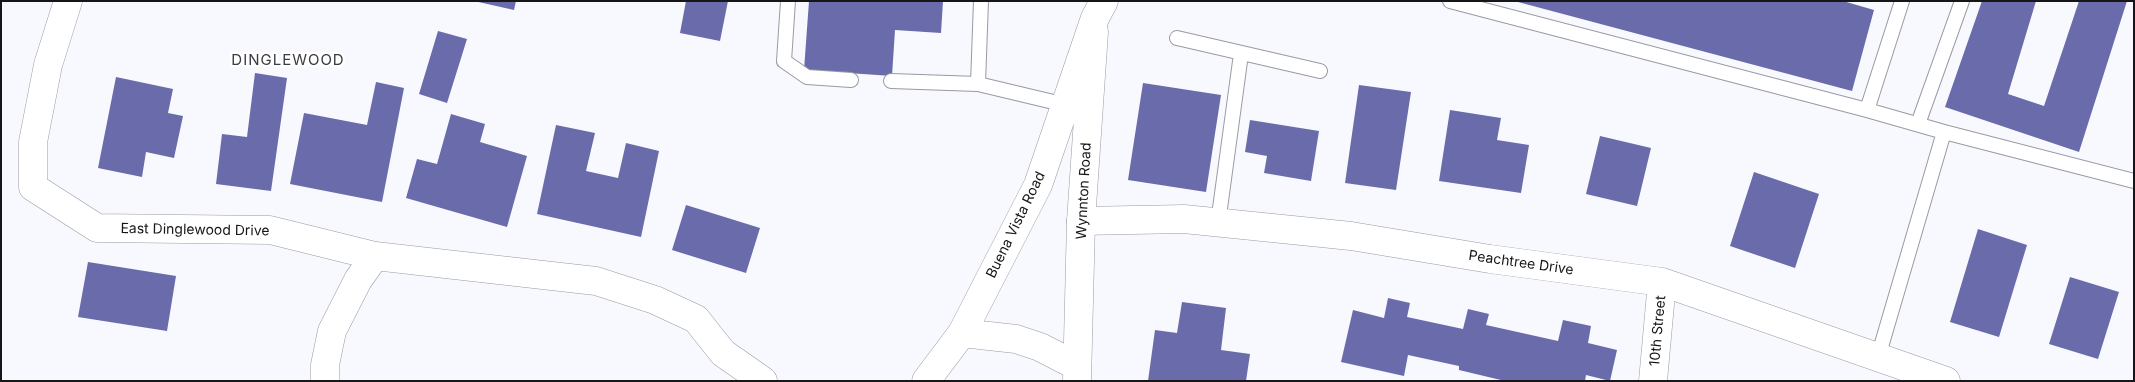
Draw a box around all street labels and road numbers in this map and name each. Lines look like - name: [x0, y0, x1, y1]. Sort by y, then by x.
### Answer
- street label: Wynnton Road: [1073, 142, 1095, 240]
- street label: Buena Vista Road: [983, 169, 1049, 281]
- street label: East Dinglewood Drive: [120, 220, 270, 240]
- street label: Peachtree Drive: [1467, 247, 1575, 279]
- street label: 10th Street: [1647, 295, 1669, 367]

